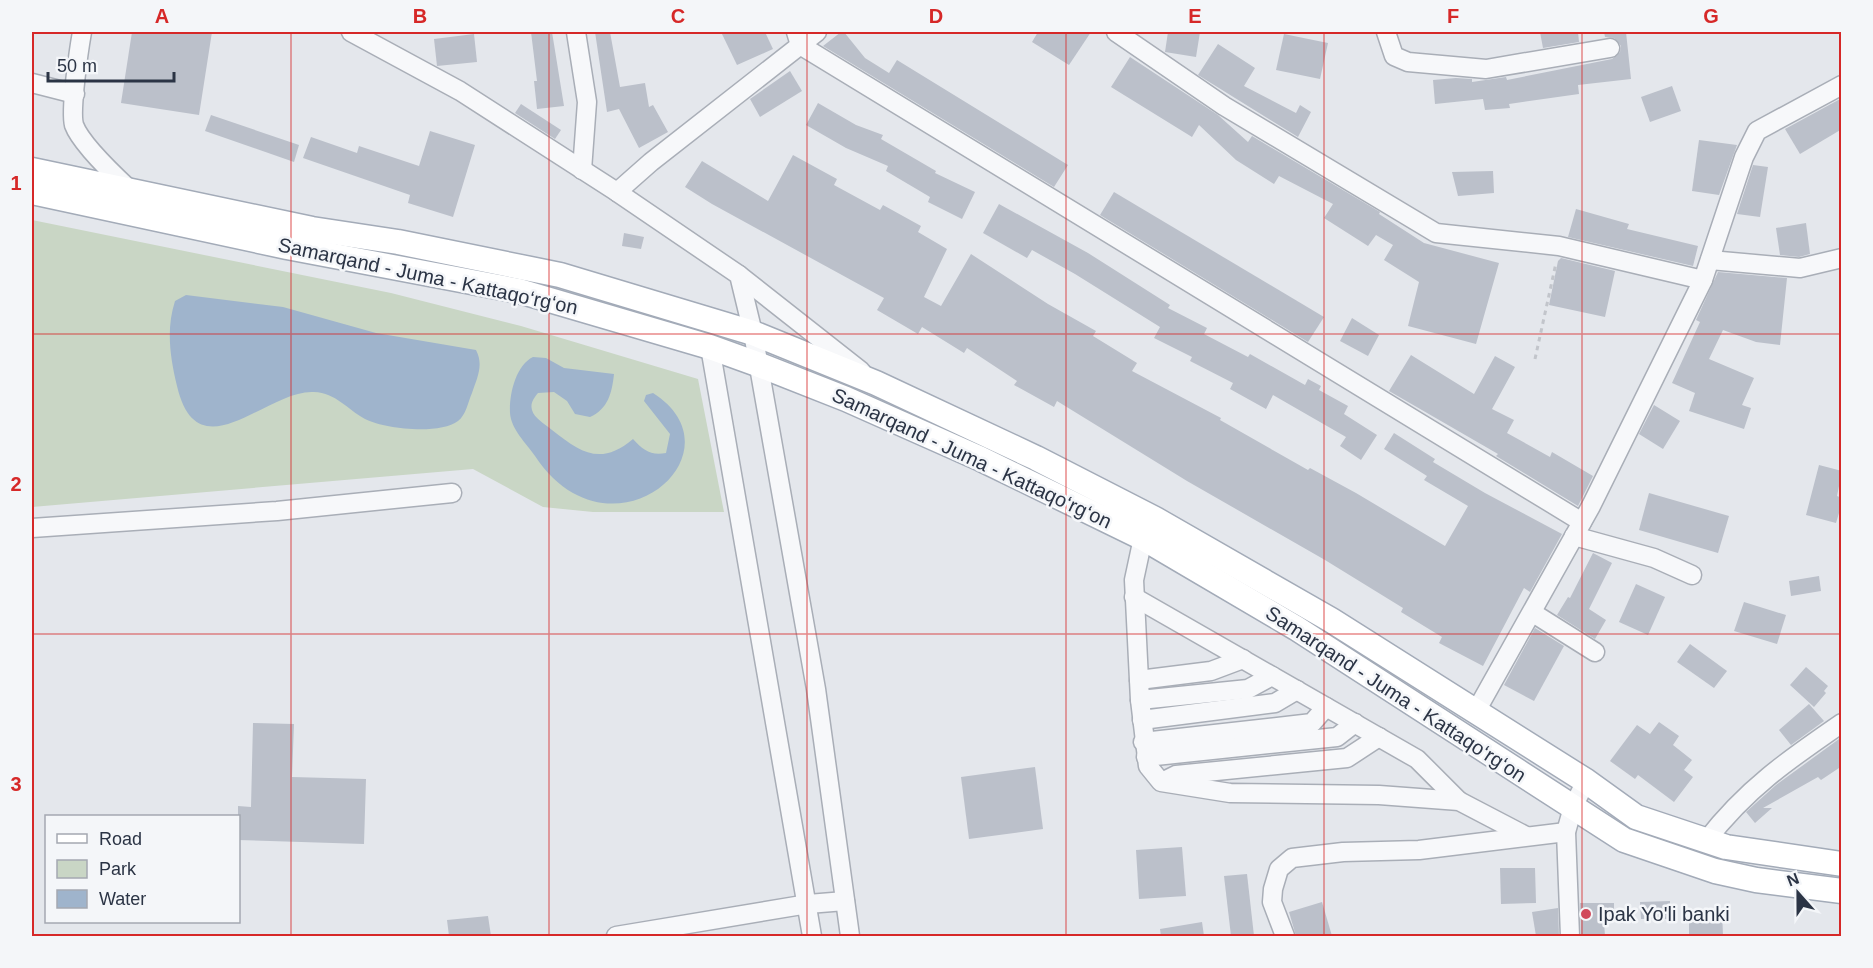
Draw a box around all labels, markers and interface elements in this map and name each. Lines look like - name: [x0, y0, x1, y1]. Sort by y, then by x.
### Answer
- text: A: [155, 5, 169, 27]
- text: B: [413, 5, 427, 27]
- text: C: [671, 5, 685, 27]
- text: D: [929, 5, 943, 27]
- text: E: [1188, 5, 1202, 27]
- text: F: [1447, 5, 1459, 27]
- text: G: [1703, 5, 1719, 27]
- scale bar: [48, 45, 174, 83]
- text: 50 m: [57, 56, 97, 76]
- text: 1: [10, 172, 22, 194]
- street label: Samarqand - Juma - Kattaqo‘rg‘on: [276, 233, 580, 319]
- street label: Samarqand - Juma - Kattaqo‘rg‘on: [829, 383, 1115, 533]
- text: 2: [10, 473, 22, 495]
- street label: Samarqand - Juma - Kattaqo‘rg‘on: [1262, 602, 1530, 786]
- text: 3: [10, 773, 22, 795]
- legend: [45, 815, 240, 923]
- text: Road: [99, 829, 142, 849]
- text: Park: [99, 859, 137, 879]
- north arrow: [1768, 863, 1828, 923]
- text: N: [1784, 869, 1801, 889]
- text: Water: [99, 889, 146, 909]
- place label: Ipak Yo'li banki: [1598, 903, 1730, 925]
- marker: Ipak Yo'li banki: [1579, 907, 1593, 921]

